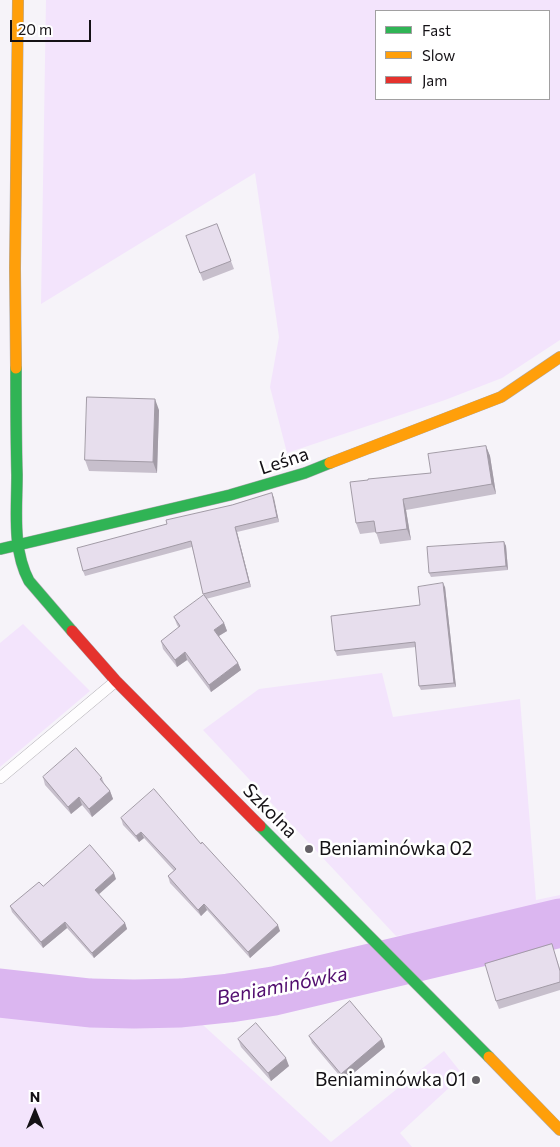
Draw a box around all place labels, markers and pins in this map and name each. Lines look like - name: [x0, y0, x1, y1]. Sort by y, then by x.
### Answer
- place label: Beniaminówka 02: [319, 838, 472, 860]
- marker: Beniaminówka 02: [303, 843, 315, 855]
- place label: Beniaminówka 01: [315, 1069, 466, 1091]
- marker: Beniaminówka 01: [470, 1074, 482, 1086]

